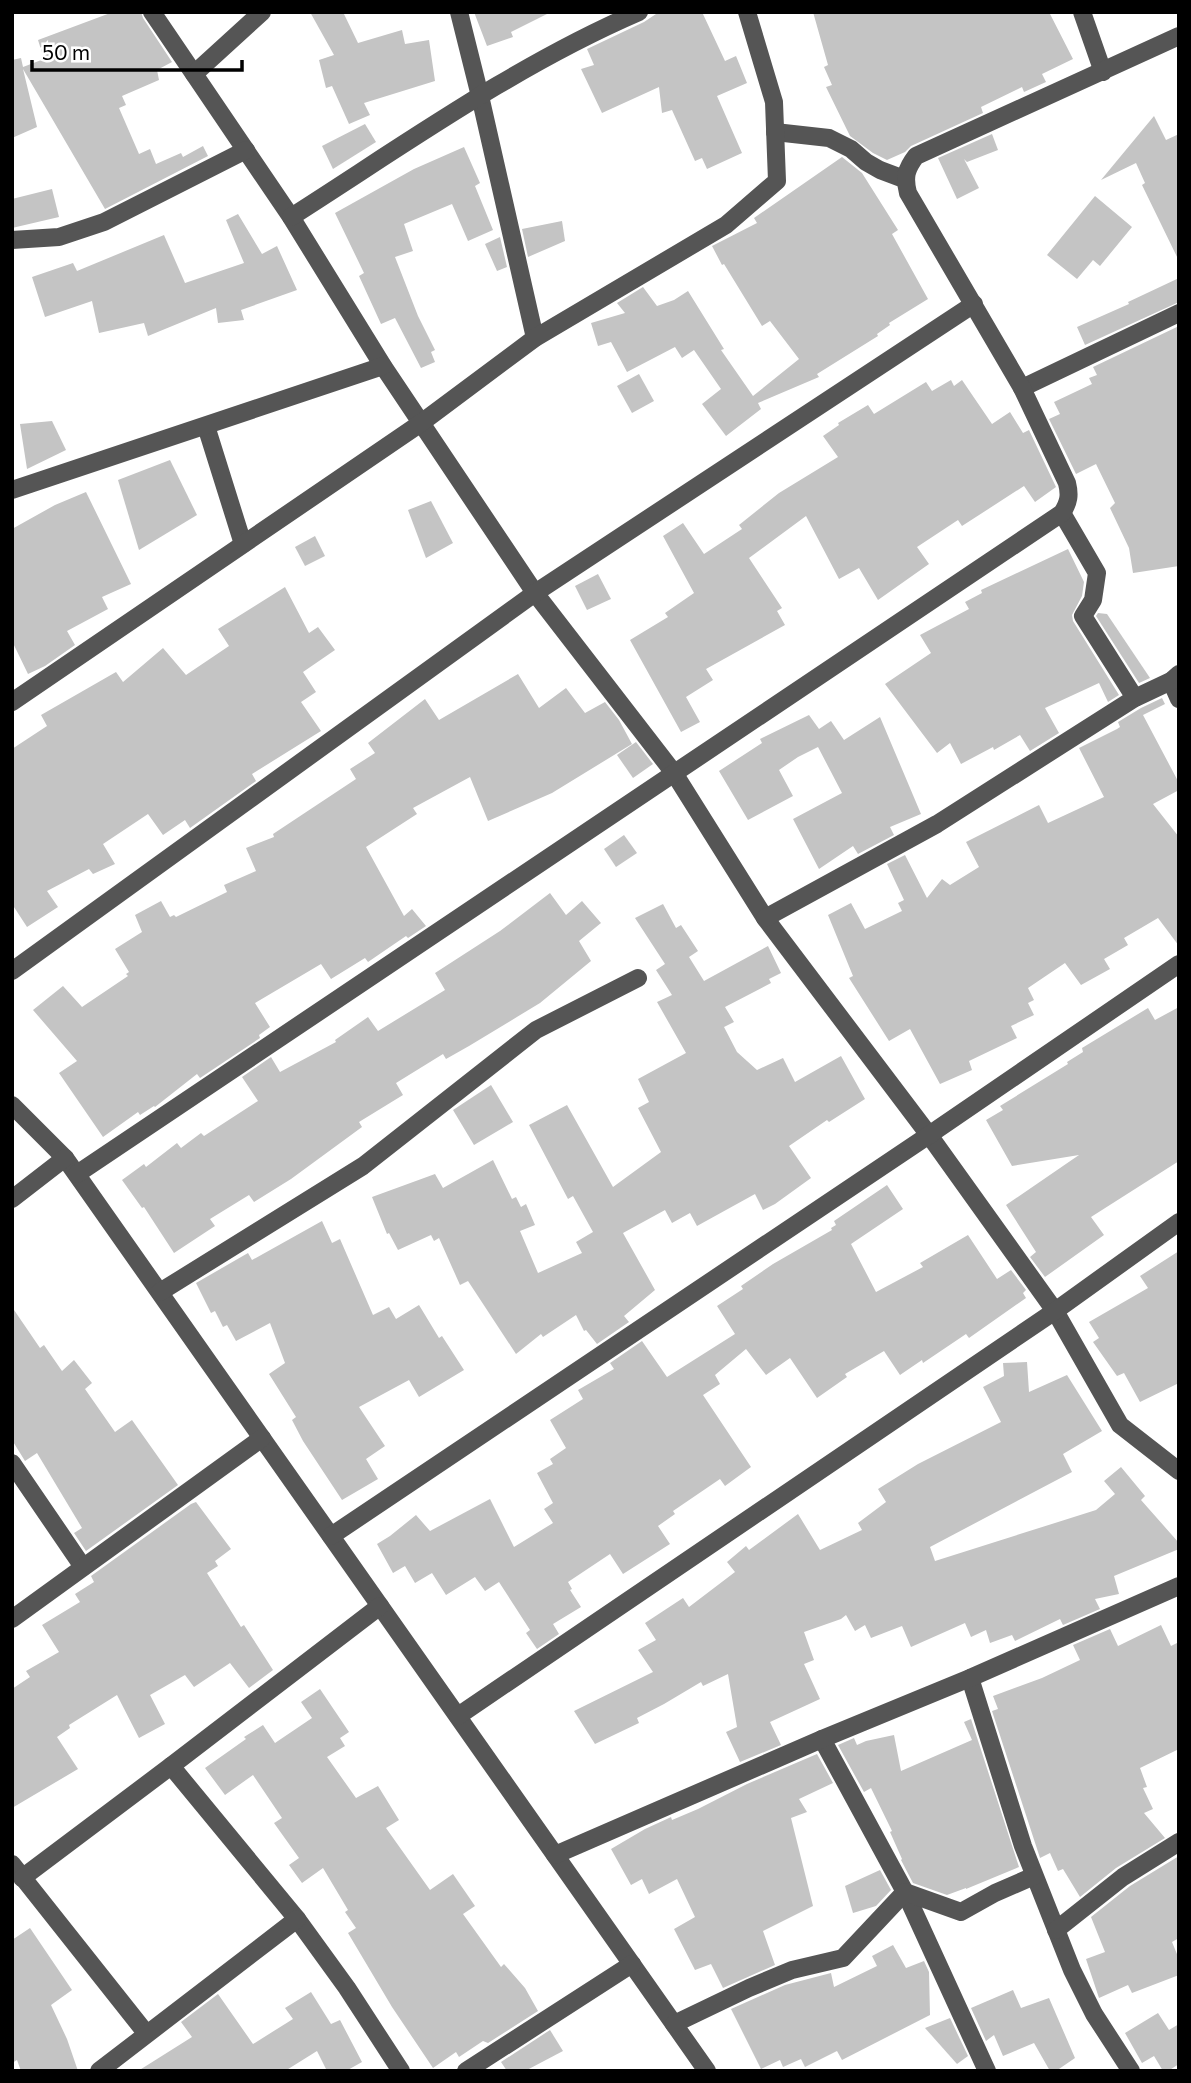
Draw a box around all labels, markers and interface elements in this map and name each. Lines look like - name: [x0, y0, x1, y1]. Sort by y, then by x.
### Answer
- scale bar: [32, 28, 242, 72]
- text: 50 m: [42, 39, 90, 64]

